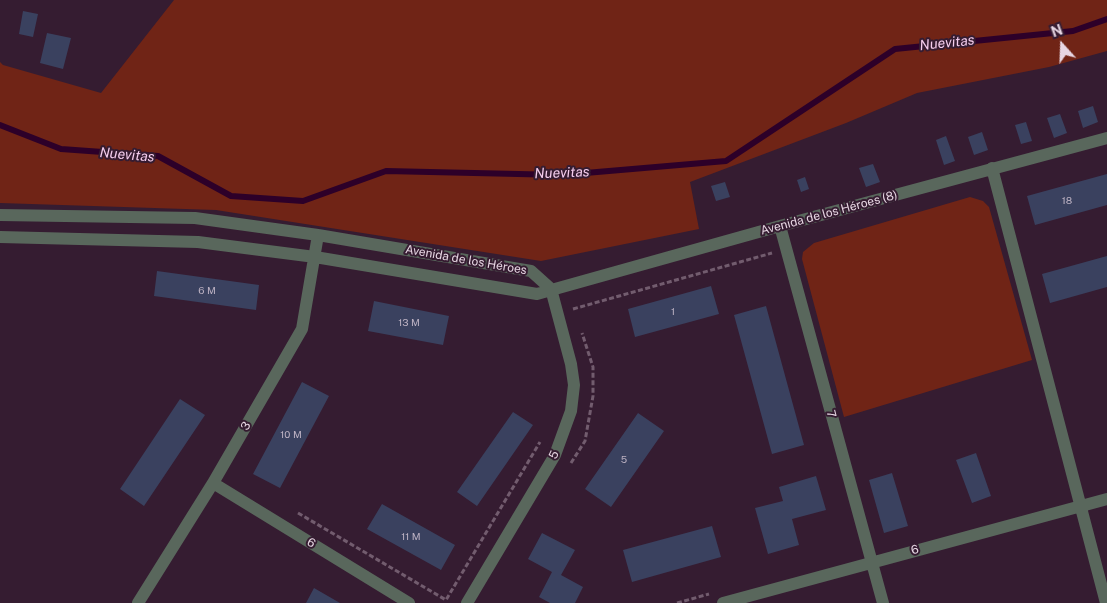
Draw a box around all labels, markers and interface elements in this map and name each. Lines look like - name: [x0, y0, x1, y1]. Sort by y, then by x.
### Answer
- north arrow: [1037, 20, 1087, 70]
- text: N: [1049, 22, 1065, 40]
- water label: Nuevitas: [919, 32, 975, 54]
- water label: Nuevitas: [99, 144, 155, 166]
- water label: Nuevitas: [534, 164, 590, 182]
- street label: Avenida de los Héroes (8): [759, 188, 899, 238]
- house number: 18: [1062, 195, 1072, 207]
- street label: Avenida de los Héroes: [404, 242, 528, 278]
- house number: 6 M: [198, 285, 216, 297]
- house number: 1: [671, 306, 675, 318]
- house number: 13 M: [398, 317, 420, 329]
- street label: 7: [823, 409, 839, 419]
- street label: 3: [238, 419, 254, 433]
- house number: 10 M: [280, 429, 302, 441]
- street label: 5: [546, 448, 562, 462]
- house number: 5: [621, 454, 627, 466]
- house number: 11 M: [401, 531, 421, 543]
- street label: 6: [304, 535, 318, 551]
- street label: 6: [910, 542, 920, 558]

